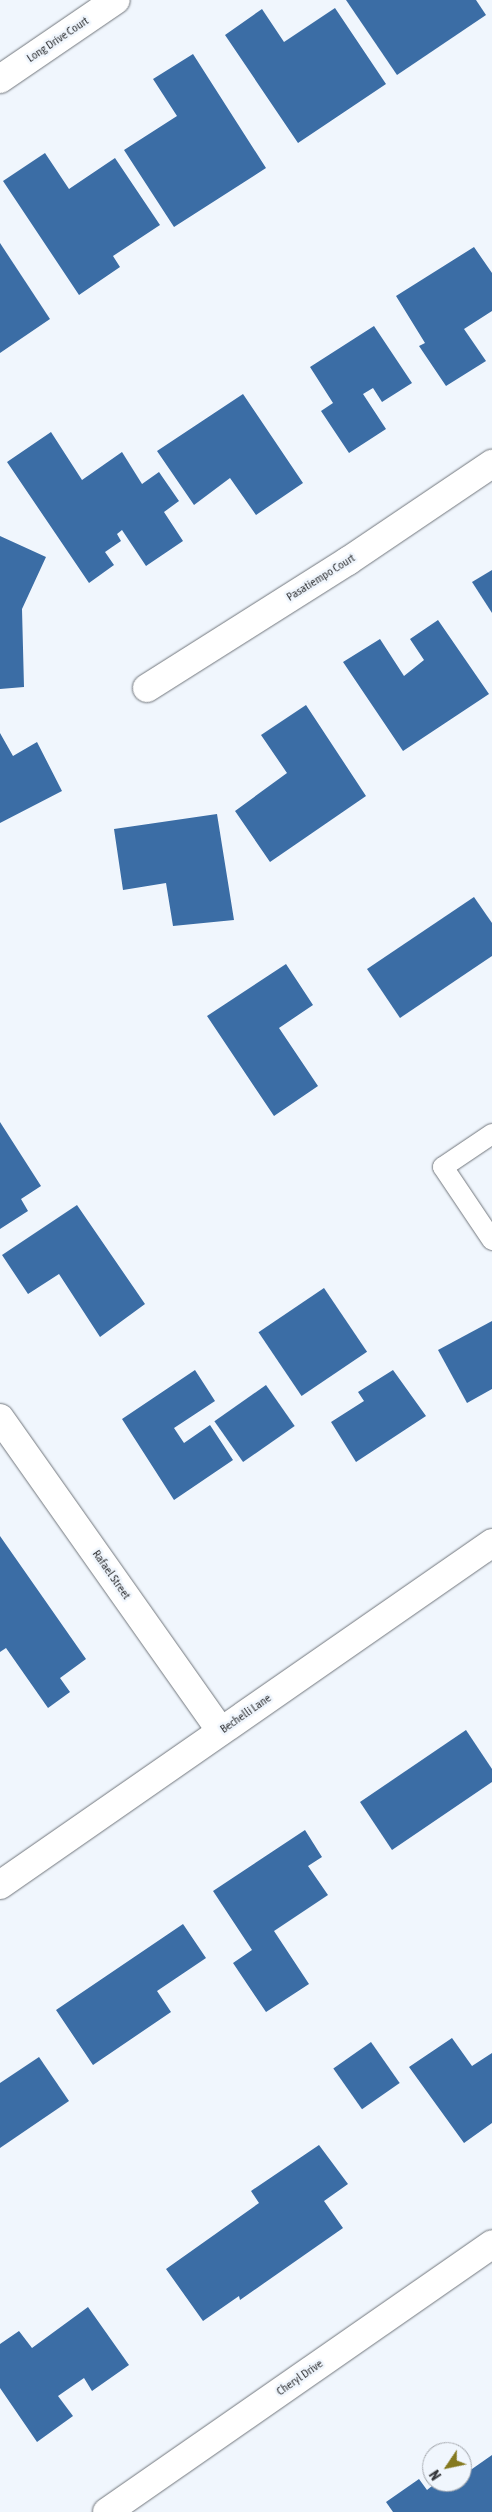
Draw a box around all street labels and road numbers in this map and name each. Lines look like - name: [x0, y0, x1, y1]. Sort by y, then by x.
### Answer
- street label: Long Drive Court: [24, 14, 92, 66]
- street label: Pasatiempo Court: [284, 551, 358, 605]
- street label: Rafael Street: [89, 1547, 133, 1603]
- street label: Bechelli Lane: [218, 1691, 274, 1737]
- street label: Cheryl Drive: [274, 2357, 326, 2399]

